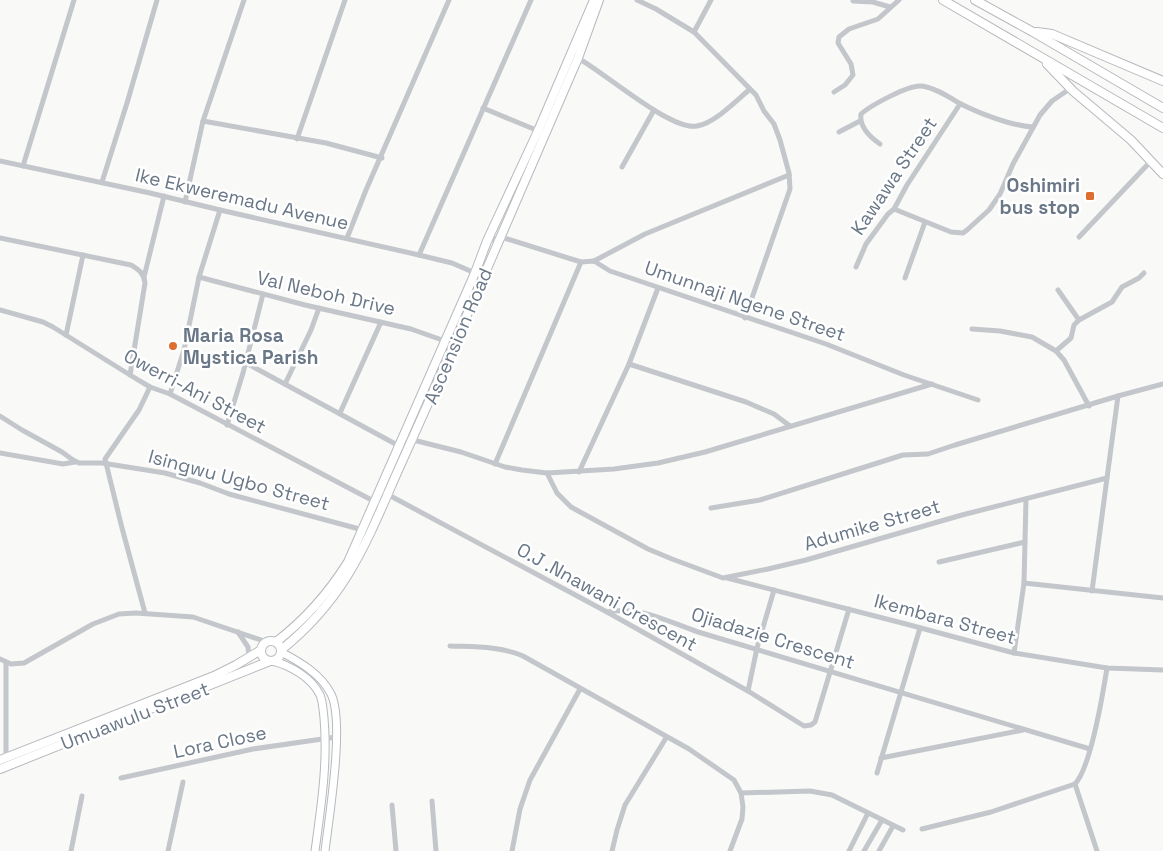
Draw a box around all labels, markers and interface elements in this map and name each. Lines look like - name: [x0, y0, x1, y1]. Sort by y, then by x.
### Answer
- street label: Kawawa Street: [845, 112, 943, 240]
- street label: Ike Ekweremadu Avenue: [133, 162, 351, 236]
- place label: Oshimiri bus stop: [1000, 173, 1080, 220]
- marker: Oshimiri bus stop: [1084, 190, 1096, 202]
- street label: Umunnaji Ngene Street: [641, 255, 849, 347]
- street label: Ascension Road: [418, 264, 498, 408]
- street label: Val Neboh Drive: [254, 265, 398, 321]
- place label: Maria Rosa Mystica Parish: [183, 323, 318, 370]
- marker: Maria Rosa Mystica Parish: [167, 340, 179, 352]
- street label: Owerri-Ani Street: [120, 343, 270, 439]
- street label: Isingwu Ugbo Street: [146, 444, 332, 516]
- street label: Adumike Street: [801, 494, 943, 556]
- street label: O.J .Nnawani Crescent: [512, 537, 702, 657]
- street label: Ikembara Street: [871, 588, 1019, 650]
- street label: Ojiadazie Crescent: [688, 601, 858, 675]
- street label: Umuawulu Street: [57, 676, 213, 756]
- street label: Lora Close: [171, 720, 269, 764]

